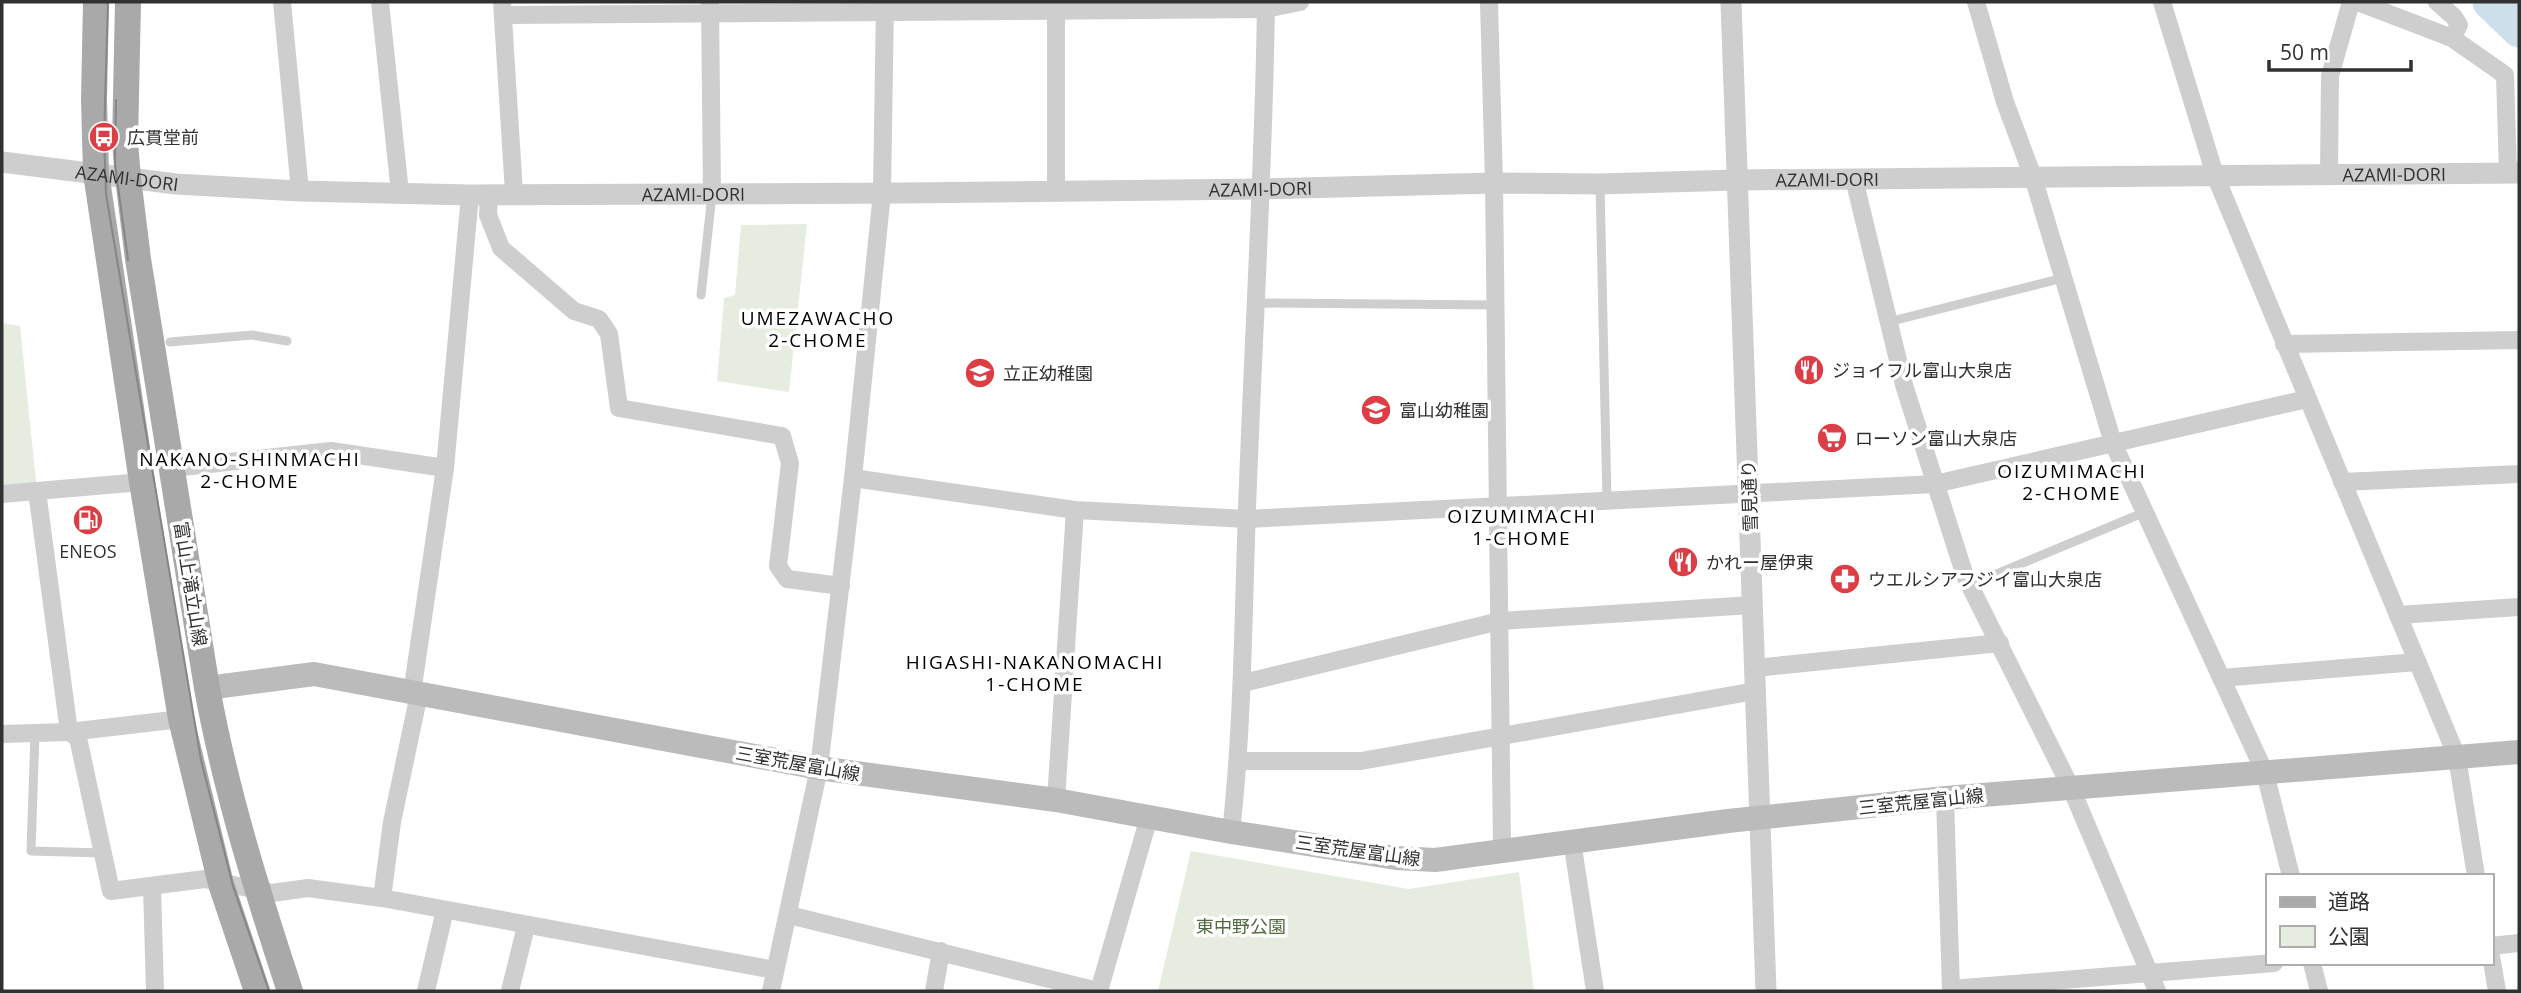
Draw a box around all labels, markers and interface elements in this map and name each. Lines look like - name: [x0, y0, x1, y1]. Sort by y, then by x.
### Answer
- scale bar: [2269, 28, 2411, 72]
- text: 50 m: [2280, 38, 2329, 66]
- bus stop icon: 広貫堂前: [87, 120, 121, 154]
- place label: 広貫堂前: [127, 125, 199, 149]
- street label: AZAMI-DORI: [74, 159, 180, 196]
- street label: AZAMI-DORI: [2342, 162, 2446, 187]
- street label: AZAMI-DORI: [1775, 167, 1879, 192]
- street label: AZAMI-DORI: [1209, 176, 1312, 202]
- street label: AZAMI-DORI: [642, 182, 745, 206]
- district label: UMEZAWACHO 2-CHOME: [741, 305, 895, 353]
- restaurant icon: ジョイフル富山大泉店: [1792, 353, 1826, 387]
- school or university icon: 立正幼稚園: [963, 356, 997, 390]
- place label: ジョイフル富山大泉店: [1832, 358, 2012, 382]
- place label: 立正幼稚園: [1003, 361, 1093, 385]
- school or university icon: 富山幼稚園: [1359, 393, 1393, 427]
- place label: 富山幼稚園: [1399, 398, 1489, 422]
- supermarket icon: ローソン富山大泉店: [1815, 421, 1849, 455]
- place label: ローソン富山大泉店: [1855, 426, 2017, 450]
- district label: NAKANO-SHINMACHI 2-CHOME: [139, 446, 361, 494]
- district label: OIZUMIMACHI 2-CHOME: [1997, 458, 2147, 506]
- street label: 雪見通り: [1736, 460, 1762, 532]
- fuel station icon: ENEOS: [71, 503, 105, 537]
- district label: OIZUMIMACHI 1-CHOME: [1447, 503, 1597, 551]
- street label: 富山上滝立山線: [169, 520, 213, 648]
- place label: ENEOS: [59, 539, 117, 563]
- restaurant icon: かれー屋伊東: [1666, 545, 1700, 579]
- place label: かれー屋伊東: [1706, 550, 1814, 574]
- pharmacy icon: ウエルシアフジイ富山大泉店: [1828, 562, 1862, 596]
- place label: ウエルシアフジイ富山大泉店: [1868, 567, 2102, 591]
- district label: HIGASHI-NAKANOMACHI 1-CHOME: [906, 649, 1164, 697]
- street label: 三室荒屋富山線: [734, 740, 862, 786]
- street label: 三室荒屋富山線: [1857, 782, 1985, 820]
- street label: 三室荒屋富山線: [1294, 829, 1422, 871]
- legend: [2266, 874, 2493, 965]
- text: 道路: [2328, 887, 2370, 915]
- park label: 東中野公園: [1196, 914, 1286, 938]
- text: 公園: [2328, 922, 2370, 950]

